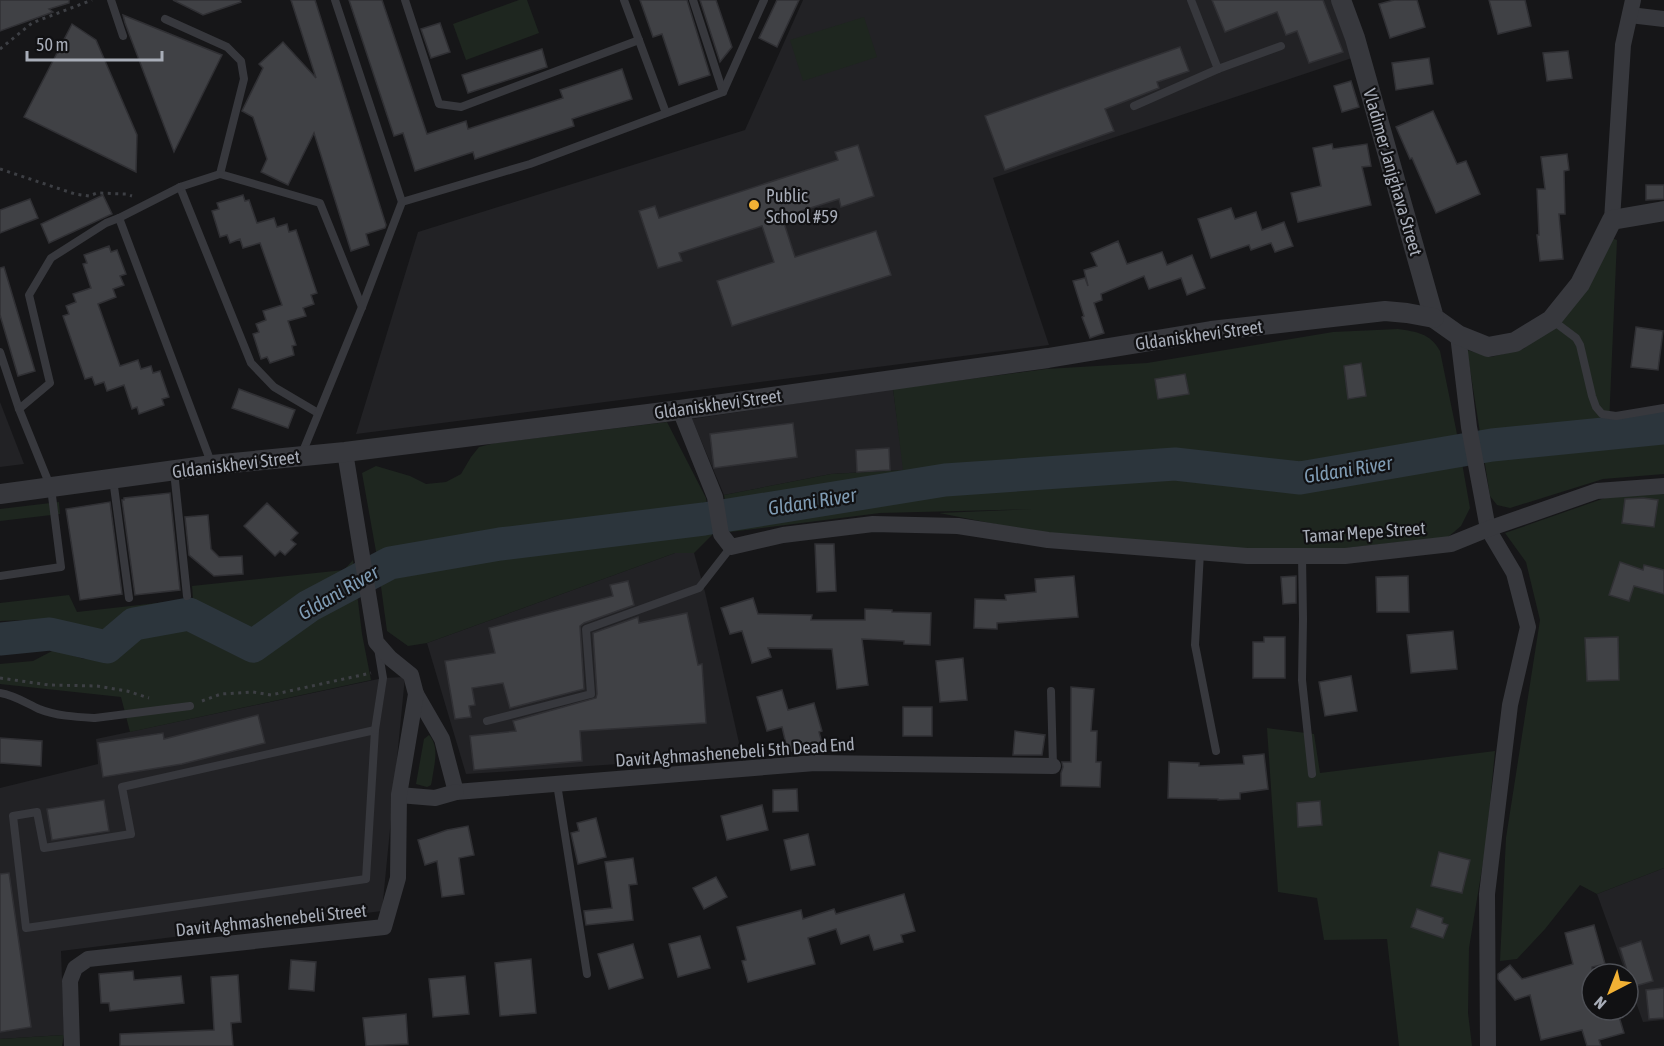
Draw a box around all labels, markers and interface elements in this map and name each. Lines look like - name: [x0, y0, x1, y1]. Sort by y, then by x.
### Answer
- scale bar: [27, 24, 162, 62]
- text: 50 m: [36, 34, 68, 55]
- street label: Vladimer Janjghava Street: [1359, 86, 1427, 258]
- place label: Public School #59: [766, 185, 838, 227]
- marker: Public School #59: [747, 198, 761, 212]
- street label: Gldaniskhevi Street: [1134, 316, 1264, 354]
- street label: Gldaniskhevi Street: [653, 385, 783, 423]
- street label: Gldaniskhevi Street: [171, 446, 301, 482]
- water label: Gldani River: [1302, 451, 1395, 487]
- water label: Gldani River: [766, 483, 859, 519]
- street label: Tamar Mepe Street: [1302, 517, 1426, 547]
- water label: Gldani River: [294, 559, 383, 624]
- street label: Davit Aghmashenebeli 5th Dead End: [615, 733, 855, 771]
- street label: Davit Aghmashenebeli Street: [174, 900, 368, 940]
- north arrow: [1580, 962, 1640, 1022]
- text: N: [1590, 993, 1609, 1013]

